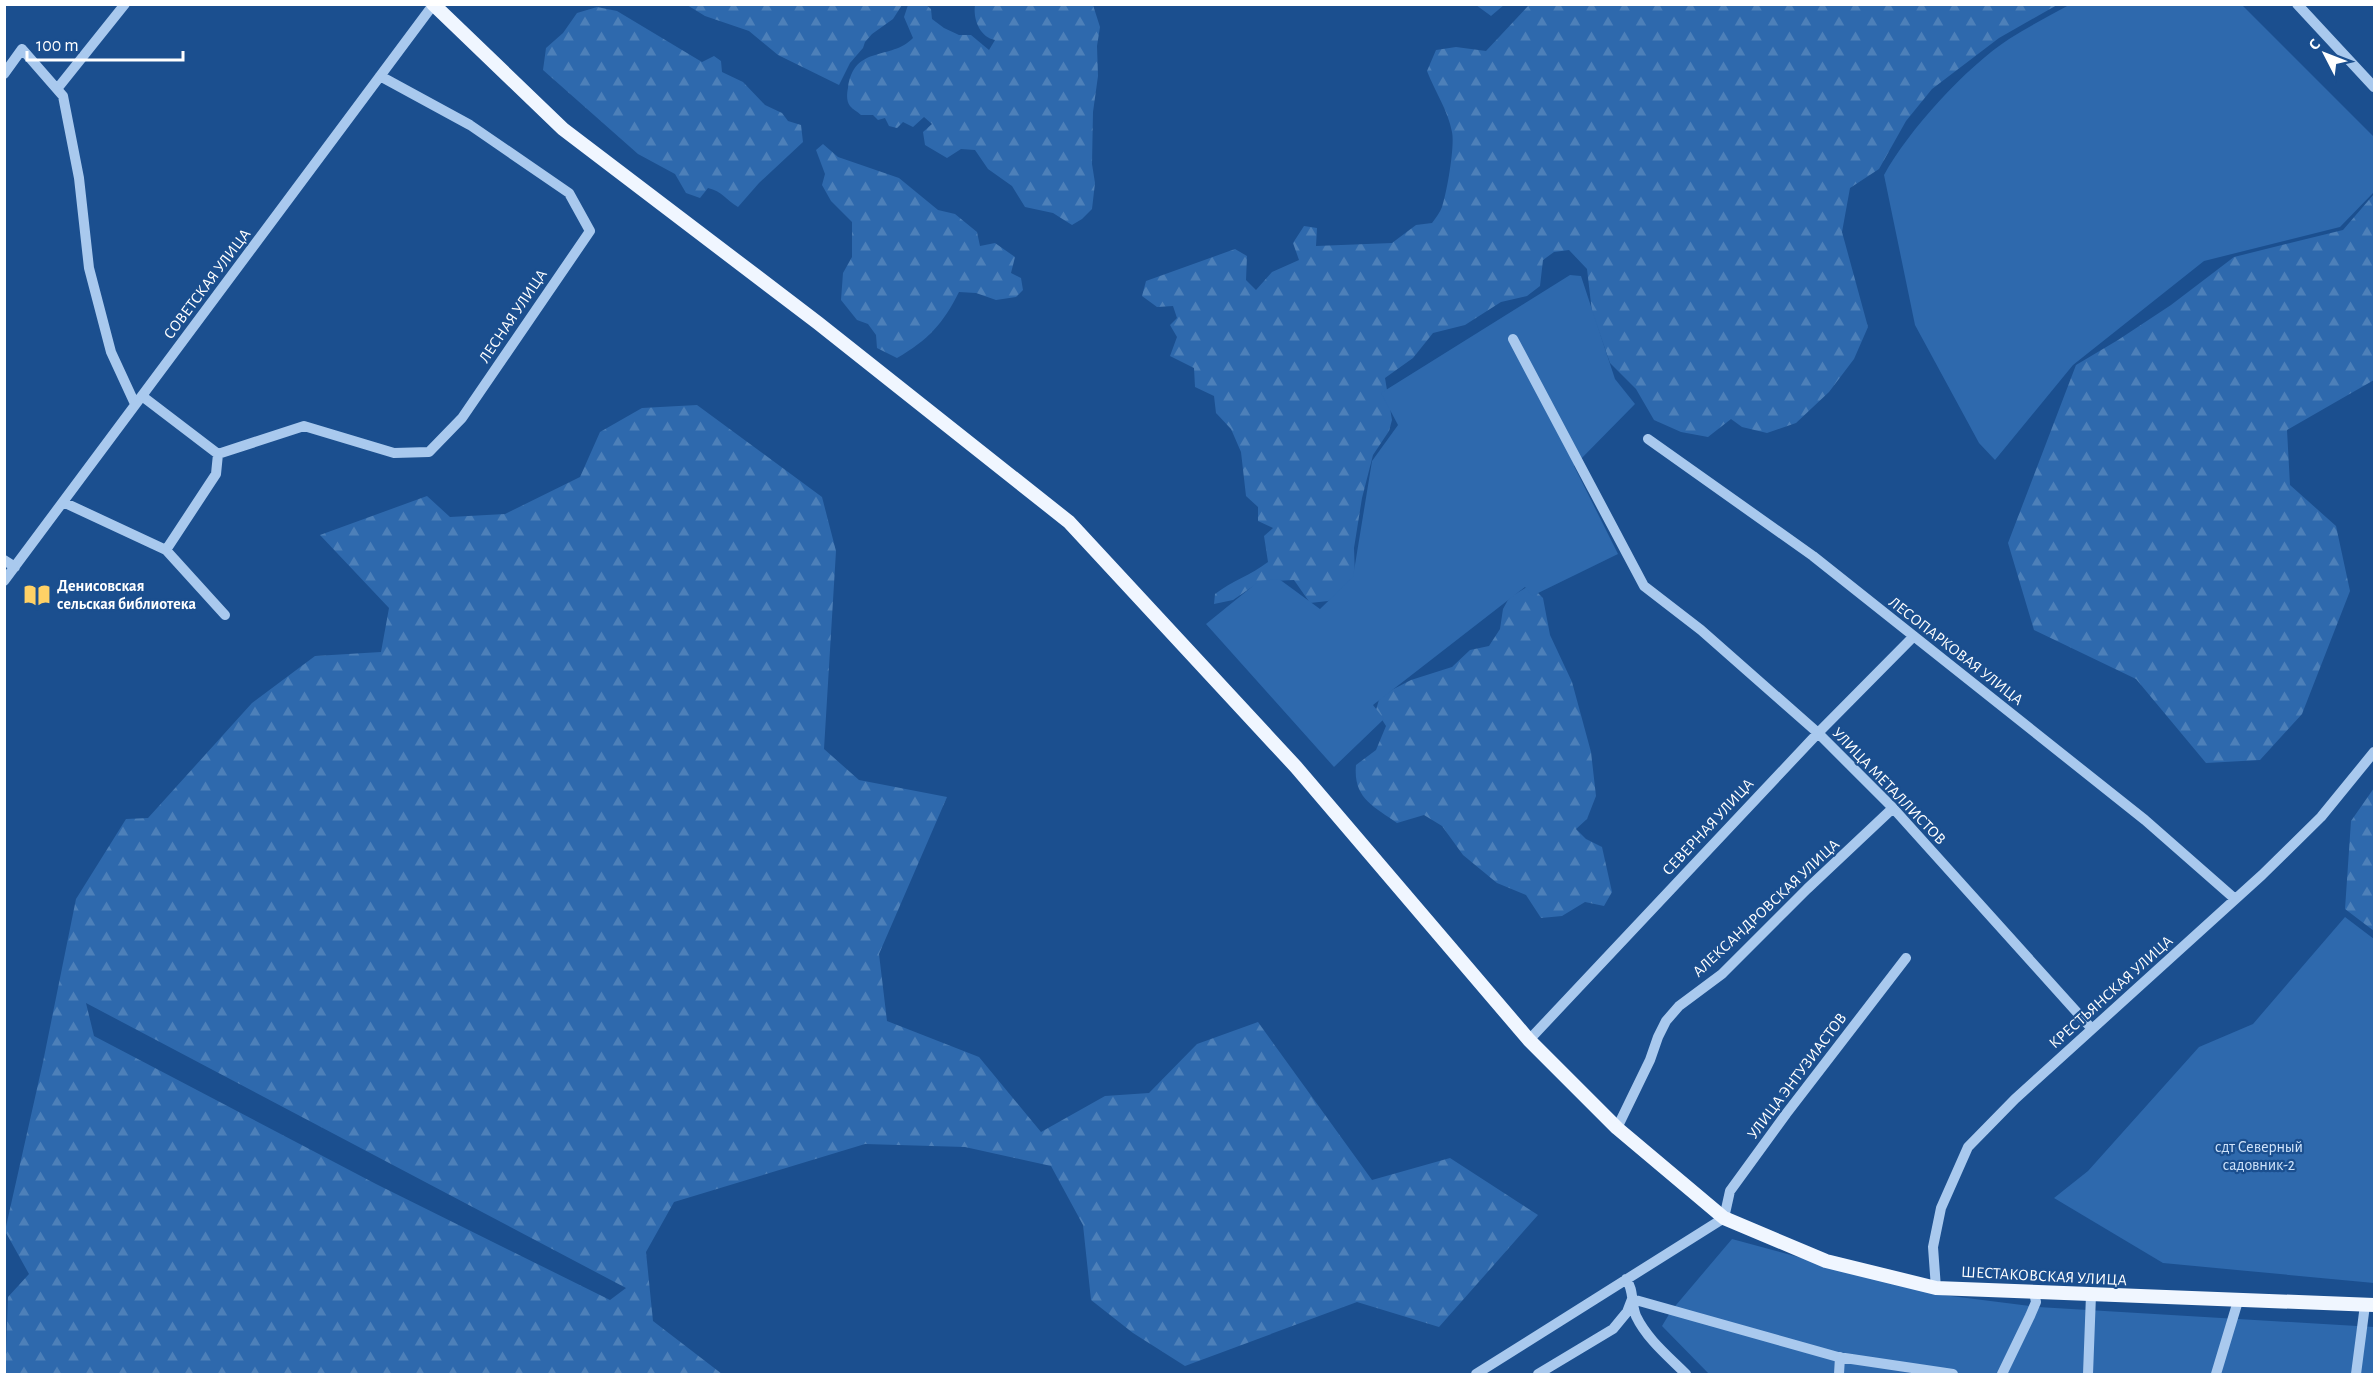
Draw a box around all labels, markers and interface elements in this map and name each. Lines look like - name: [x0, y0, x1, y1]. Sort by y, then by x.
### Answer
- scale bar: [27, 24, 183, 62]
- north arrow: [2295, 24, 2355, 84]
- text: С: [2306, 36, 2324, 53]
- text: 100 m: [36, 37, 79, 55]
- street label: СОВЕТСКАЯ УЛИЦА: [161, 226, 254, 342]
- street label: ЛЕСНАЯ УЛИЦА: [476, 266, 550, 366]
- place label: Денисовская сельская библиотека: [57, 578, 196, 612]
- library icon: Денисовская сельская библиотека: [22, 580, 52, 610]
- street label: ЛЕСОПАРКОВАЯ УЛИЦА: [1886, 594, 2027, 709]
- street label: УЛИЦА МЕТАЛЛИСТОВ: [1829, 724, 1949, 848]
- street label: СЕВЕРНАЯ УЛИЦА: [1659, 775, 1757, 878]
- street label: АЛЕКСАНДРОВСКАЯ УЛИЦА: [1690, 836, 1843, 980]
- street label: КРЕСТЬЯНСКАЯ УЛИЦА: [2046, 932, 2176, 1052]
- street label: УЛИЦА ЭНТУЗИАСТОВ: [1744, 1010, 1850, 1142]
- park label: сдт Северный садовник-2: [2215, 1139, 2303, 1173]
- street label: ШЕСТАКОВСКАЯ УЛИЦА: [1961, 1264, 2128, 1288]

